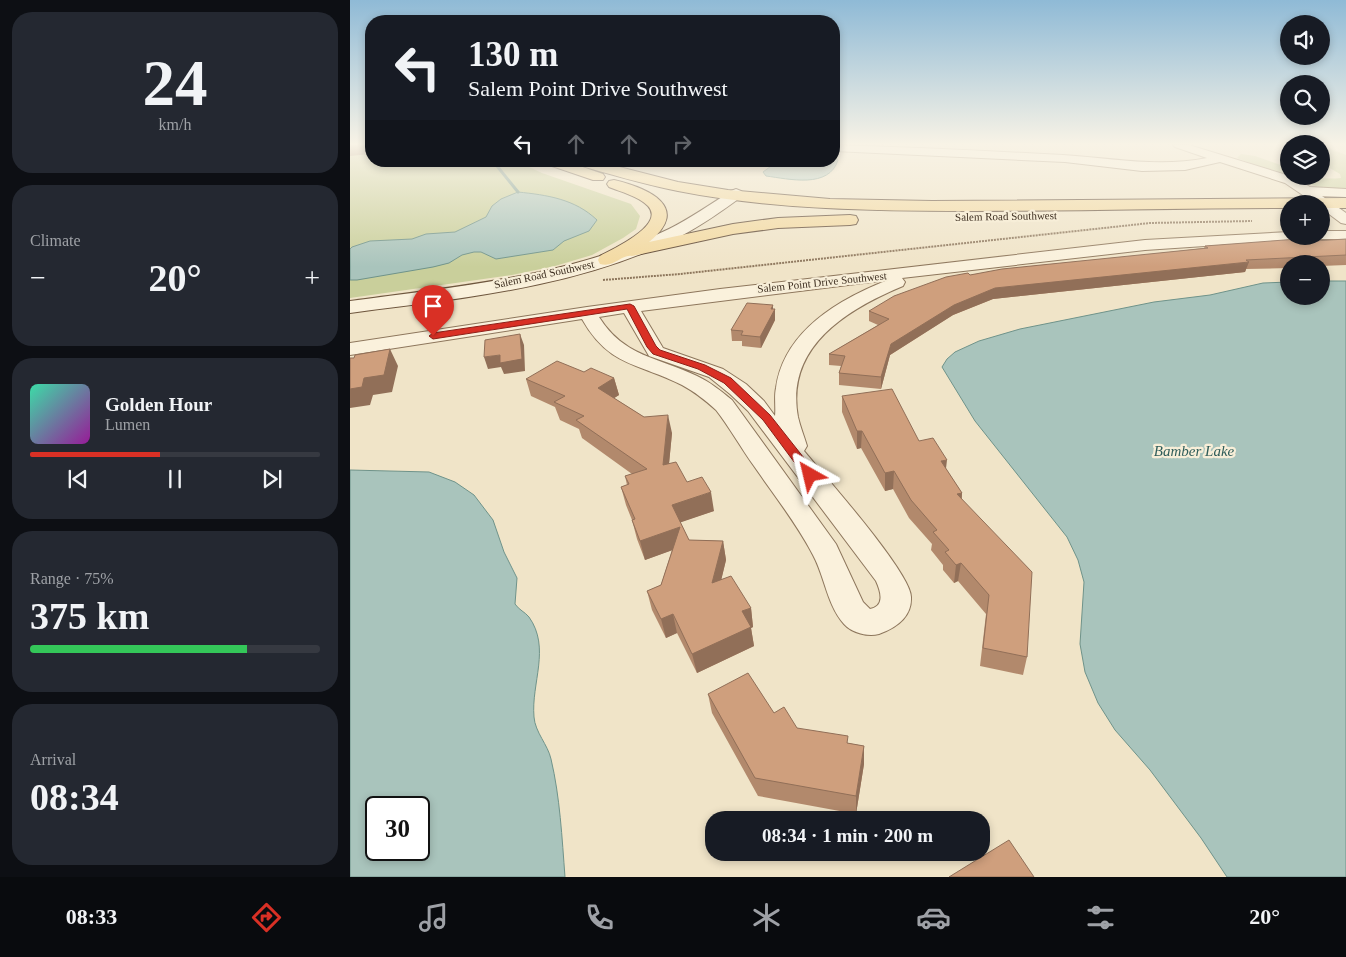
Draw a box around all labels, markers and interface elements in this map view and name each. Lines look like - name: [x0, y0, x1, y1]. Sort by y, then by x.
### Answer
- map controls: [1280, 15, 1330, 305]
- button: sound: [1280, 15, 1330, 65]
- icon: left: [385, 35, 450, 100]
- text: 130 m: [468, 35, 558, 74]
- text: 24: [143, 47, 208, 119]
- button: search: [1280, 75, 1330, 125]
- text: Salem Point Drive Southwest: [468, 76, 728, 101]
- text: km/h: [159, 116, 191, 133]
- icon: left: [509, 130, 537, 158]
- icon: ahead: [562, 130, 590, 158]
- icon: ahead: [615, 130, 643, 158]
- icon: right: [668, 130, 696, 158]
- button: layers: [1280, 135, 1330, 185]
- button: +: [1280, 195, 1330, 245]
- street label: Salem Road Southwest: [955, 209, 1057, 223]
- text: Climate: [30, 232, 81, 249]
- button: −: [1280, 255, 1330, 305]
- text: 20°: [148, 257, 202, 299]
- street label: Salem Road Southwest: [493, 258, 595, 290]
- text: −: [30, 262, 46, 293]
- text: +: [304, 262, 320, 293]
- street label: Salem Point Drive Southwest: [757, 269, 887, 295]
- pin: [412, 285, 454, 336]
- icon: arrive: [419, 292, 447, 320]
- text: Golden Hour: [105, 394, 212, 415]
- text: Lumen: [105, 416, 150, 433]
- water label: Bamber Lake: [1154, 443, 1235, 459]
- position arrow: [783, 448, 835, 500]
- icon: previous: [64, 465, 92, 493]
- icon: pause: [161, 465, 189, 493]
- icon: next: [258, 465, 286, 493]
- text: Range · 75%: [30, 570, 114, 587]
- text: 375 km: [30, 595, 149, 637]
- text: Arrival: [30, 751, 76, 768]
- text: 08:34: [30, 776, 119, 818]
- speed limit sign: 30: [365, 796, 430, 861]
- text: 08:34 · 1 min · 200 m: [762, 825, 933, 846]
- icon: directions: [249, 900, 284, 935]
- icon: music: [416, 900, 451, 935]
- icon: phone: [582, 900, 617, 935]
- icon: climate: [749, 900, 784, 935]
- icon: car: [916, 900, 951, 935]
- icon: filters: [1083, 900, 1118, 935]
- text: 08:33: [66, 904, 117, 929]
- text: 20°: [1249, 904, 1280, 929]

